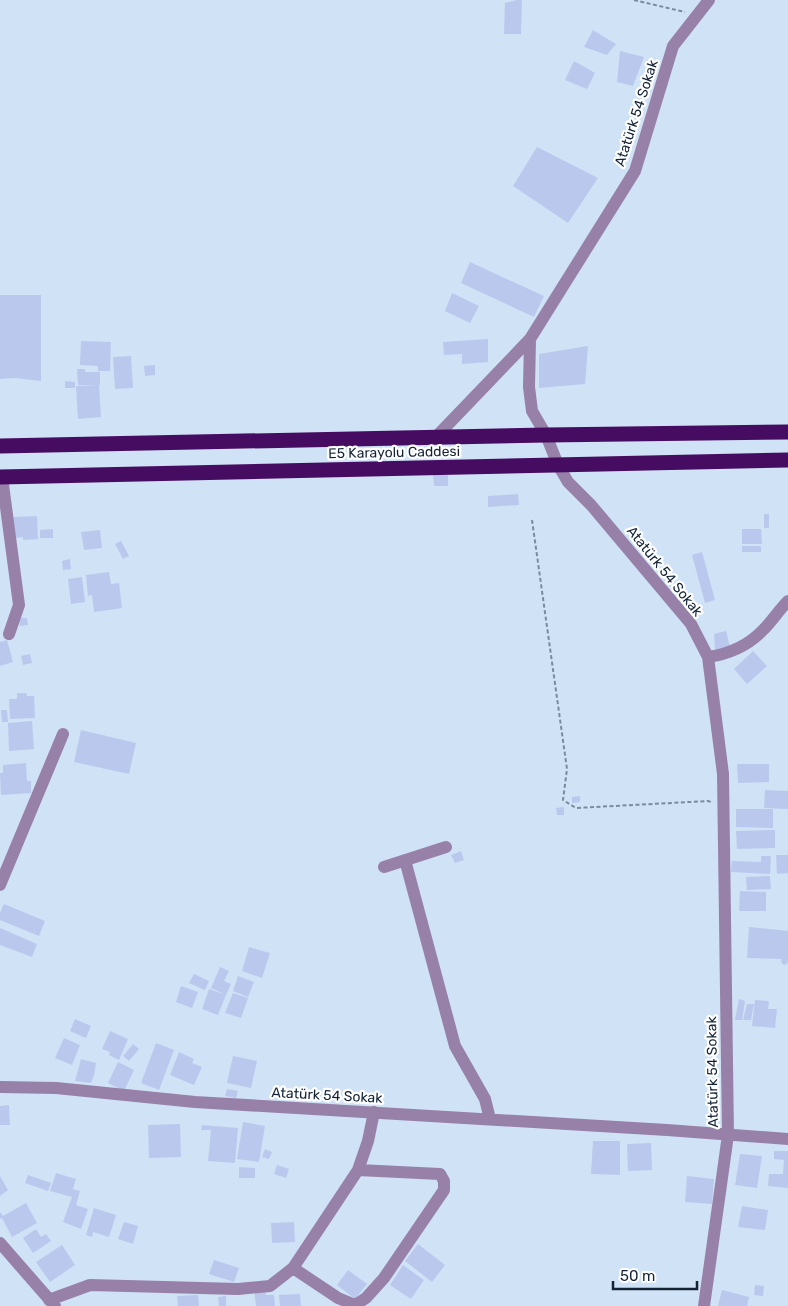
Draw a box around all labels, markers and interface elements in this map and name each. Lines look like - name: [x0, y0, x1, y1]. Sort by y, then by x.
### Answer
- street label: Atatürk 54 Sokak: [611, 57, 662, 169]
- street label: E5 Karayolu Caddesi: [328, 443, 460, 462]
- street label: Atatürk 54 Sokak: [623, 523, 707, 620]
- street label: Atatürk 54 Sokak: [703, 1016, 722, 1128]
- street label: Atatürk 54 Sokak: [271, 1084, 384, 1107]
- scale bar: [613, 1258, 697, 1290]
- text: 50 m: [620, 1267, 655, 1285]

